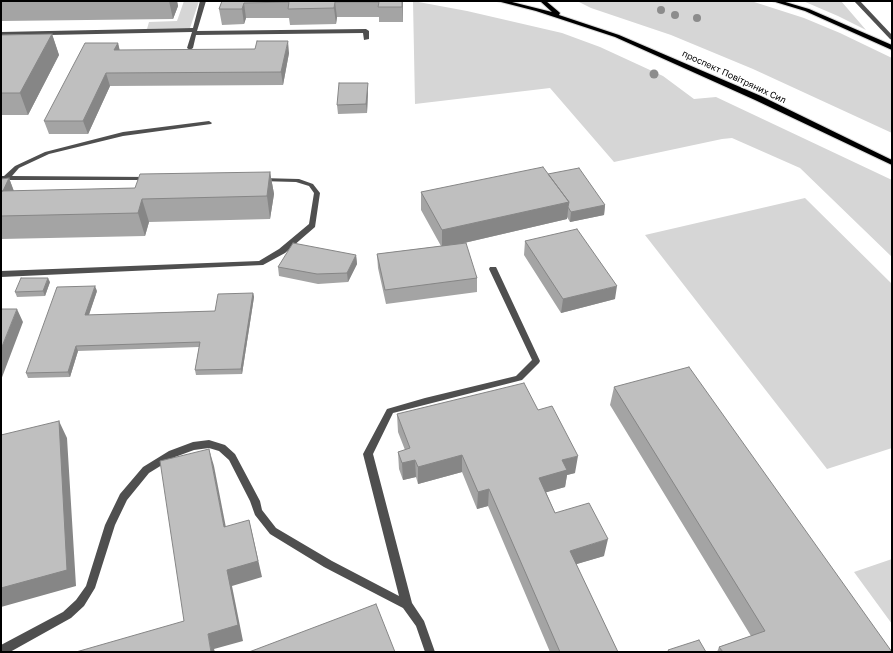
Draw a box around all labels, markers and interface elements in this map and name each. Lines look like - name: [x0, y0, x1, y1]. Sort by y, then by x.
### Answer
- street label: проспект Повітряних Сил: [680, 48, 788, 106]

